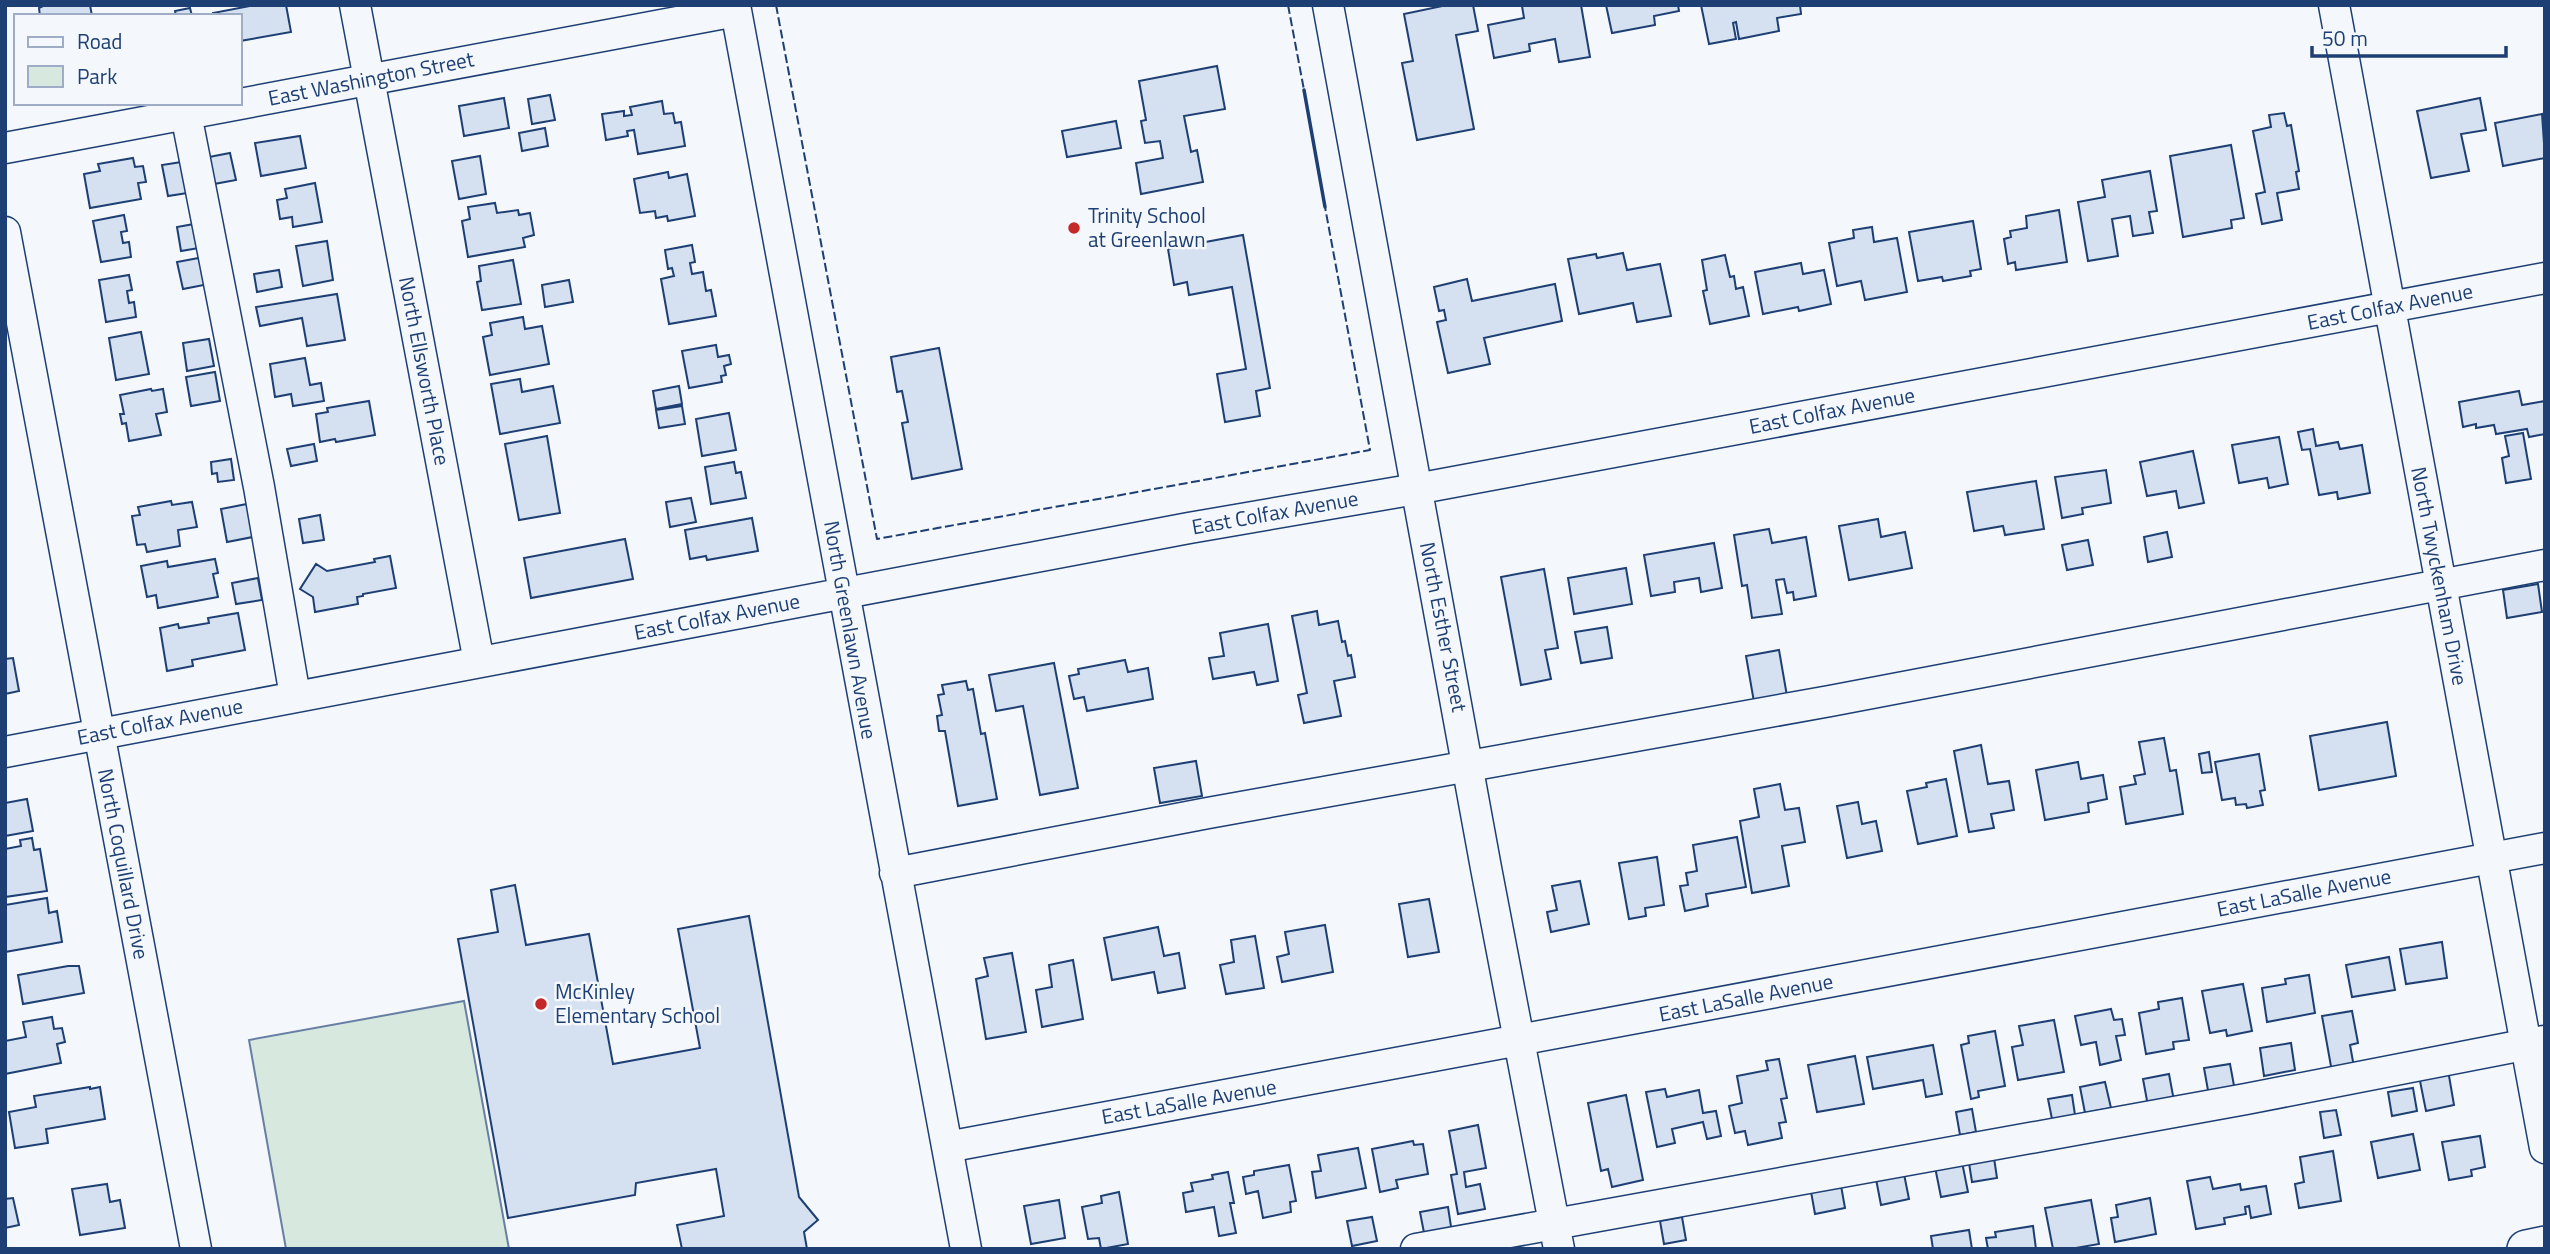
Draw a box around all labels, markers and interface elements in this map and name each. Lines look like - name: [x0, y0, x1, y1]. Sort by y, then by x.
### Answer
- legend: [14, 14, 242, 105]
- scale bar: [2312, 14, 2506, 58]
- text: 50 m: [2322, 22, 2368, 54]
- text: Road: [77, 25, 122, 57]
- street label: East Washington Street: [265, 42, 477, 114]
- text: Park: [77, 60, 117, 92]
- place label: Trinity School at Greenlawn: [1088, 199, 1206, 255]
- marker: Trinity School at Greenlawn: [1066, 220, 1082, 236]
- street label: North Ellsworth Place: [391, 274, 459, 468]
- street label: East Colfax Avenue: [2304, 274, 2475, 338]
- street label: East Colfax Avenue: [1746, 378, 1917, 442]
- street label: North Twyckenham Drive: [2403, 464, 2477, 688]
- street label: East Colfax Avenue: [1189, 482, 1360, 542]
- street label: North Greenlawn Avenue: [816, 518, 886, 742]
- street label: North Esther Street: [1412, 539, 1476, 715]
- street label: East Colfax Avenue: [631, 584, 802, 648]
- street label: East Colfax Avenue: [74, 689, 245, 753]
- street label: North Coquillard Drive: [90, 766, 158, 962]
- street label: East LaSalle Avenue: [2214, 859, 2394, 925]
- street label: East LaSalle Avenue: [1656, 964, 1836, 1030]
- place label: McKinley Elementary School: [555, 975, 720, 1031]
- marker: McKinley Elementary School: [533, 996, 549, 1012]
- street label: East LaSalle Avenue: [1099, 1070, 1279, 1132]

